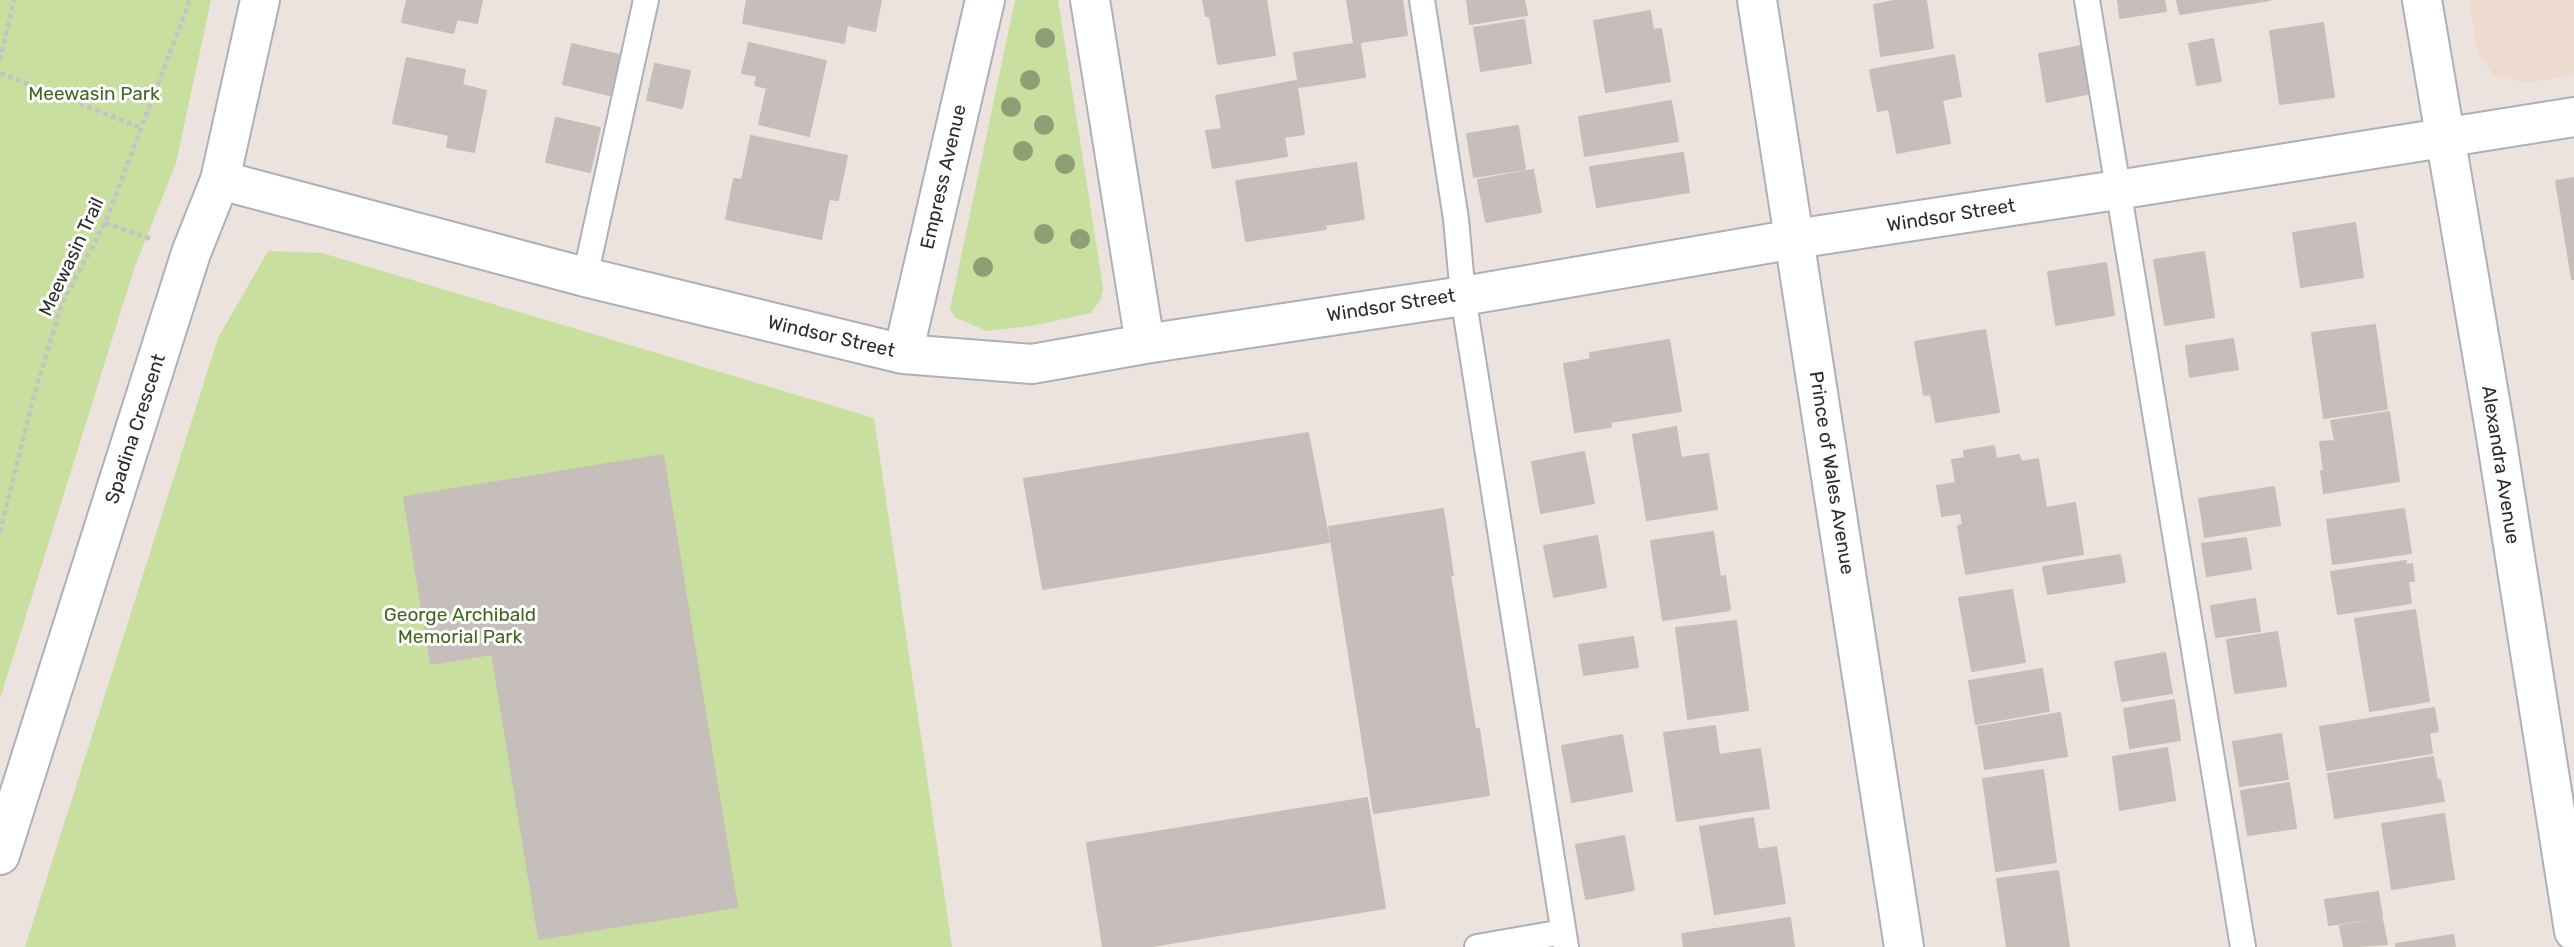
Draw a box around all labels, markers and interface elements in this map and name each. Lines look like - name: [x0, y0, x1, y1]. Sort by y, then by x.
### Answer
- park label: Meewasin Park: [28, 84, 160, 106]
- street label: Empress Avenue: [916, 102, 972, 252]
- street label: Meewasin Trail: [35, 194, 109, 320]
- street label: Windsor Street: [1885, 195, 2017, 237]
- street label: Windsor Street: [1325, 285, 1457, 327]
- street label: Windsor Street: [765, 311, 897, 363]
- street label: Spadina Crescent: [101, 351, 171, 507]
- street label: Prince of Wales Avenue: [1804, 370, 1858, 576]
- street label: Alexandra Avenue: [2476, 384, 2524, 546]
- park label: George Archibald Memorial Park: [384, 605, 536, 649]

